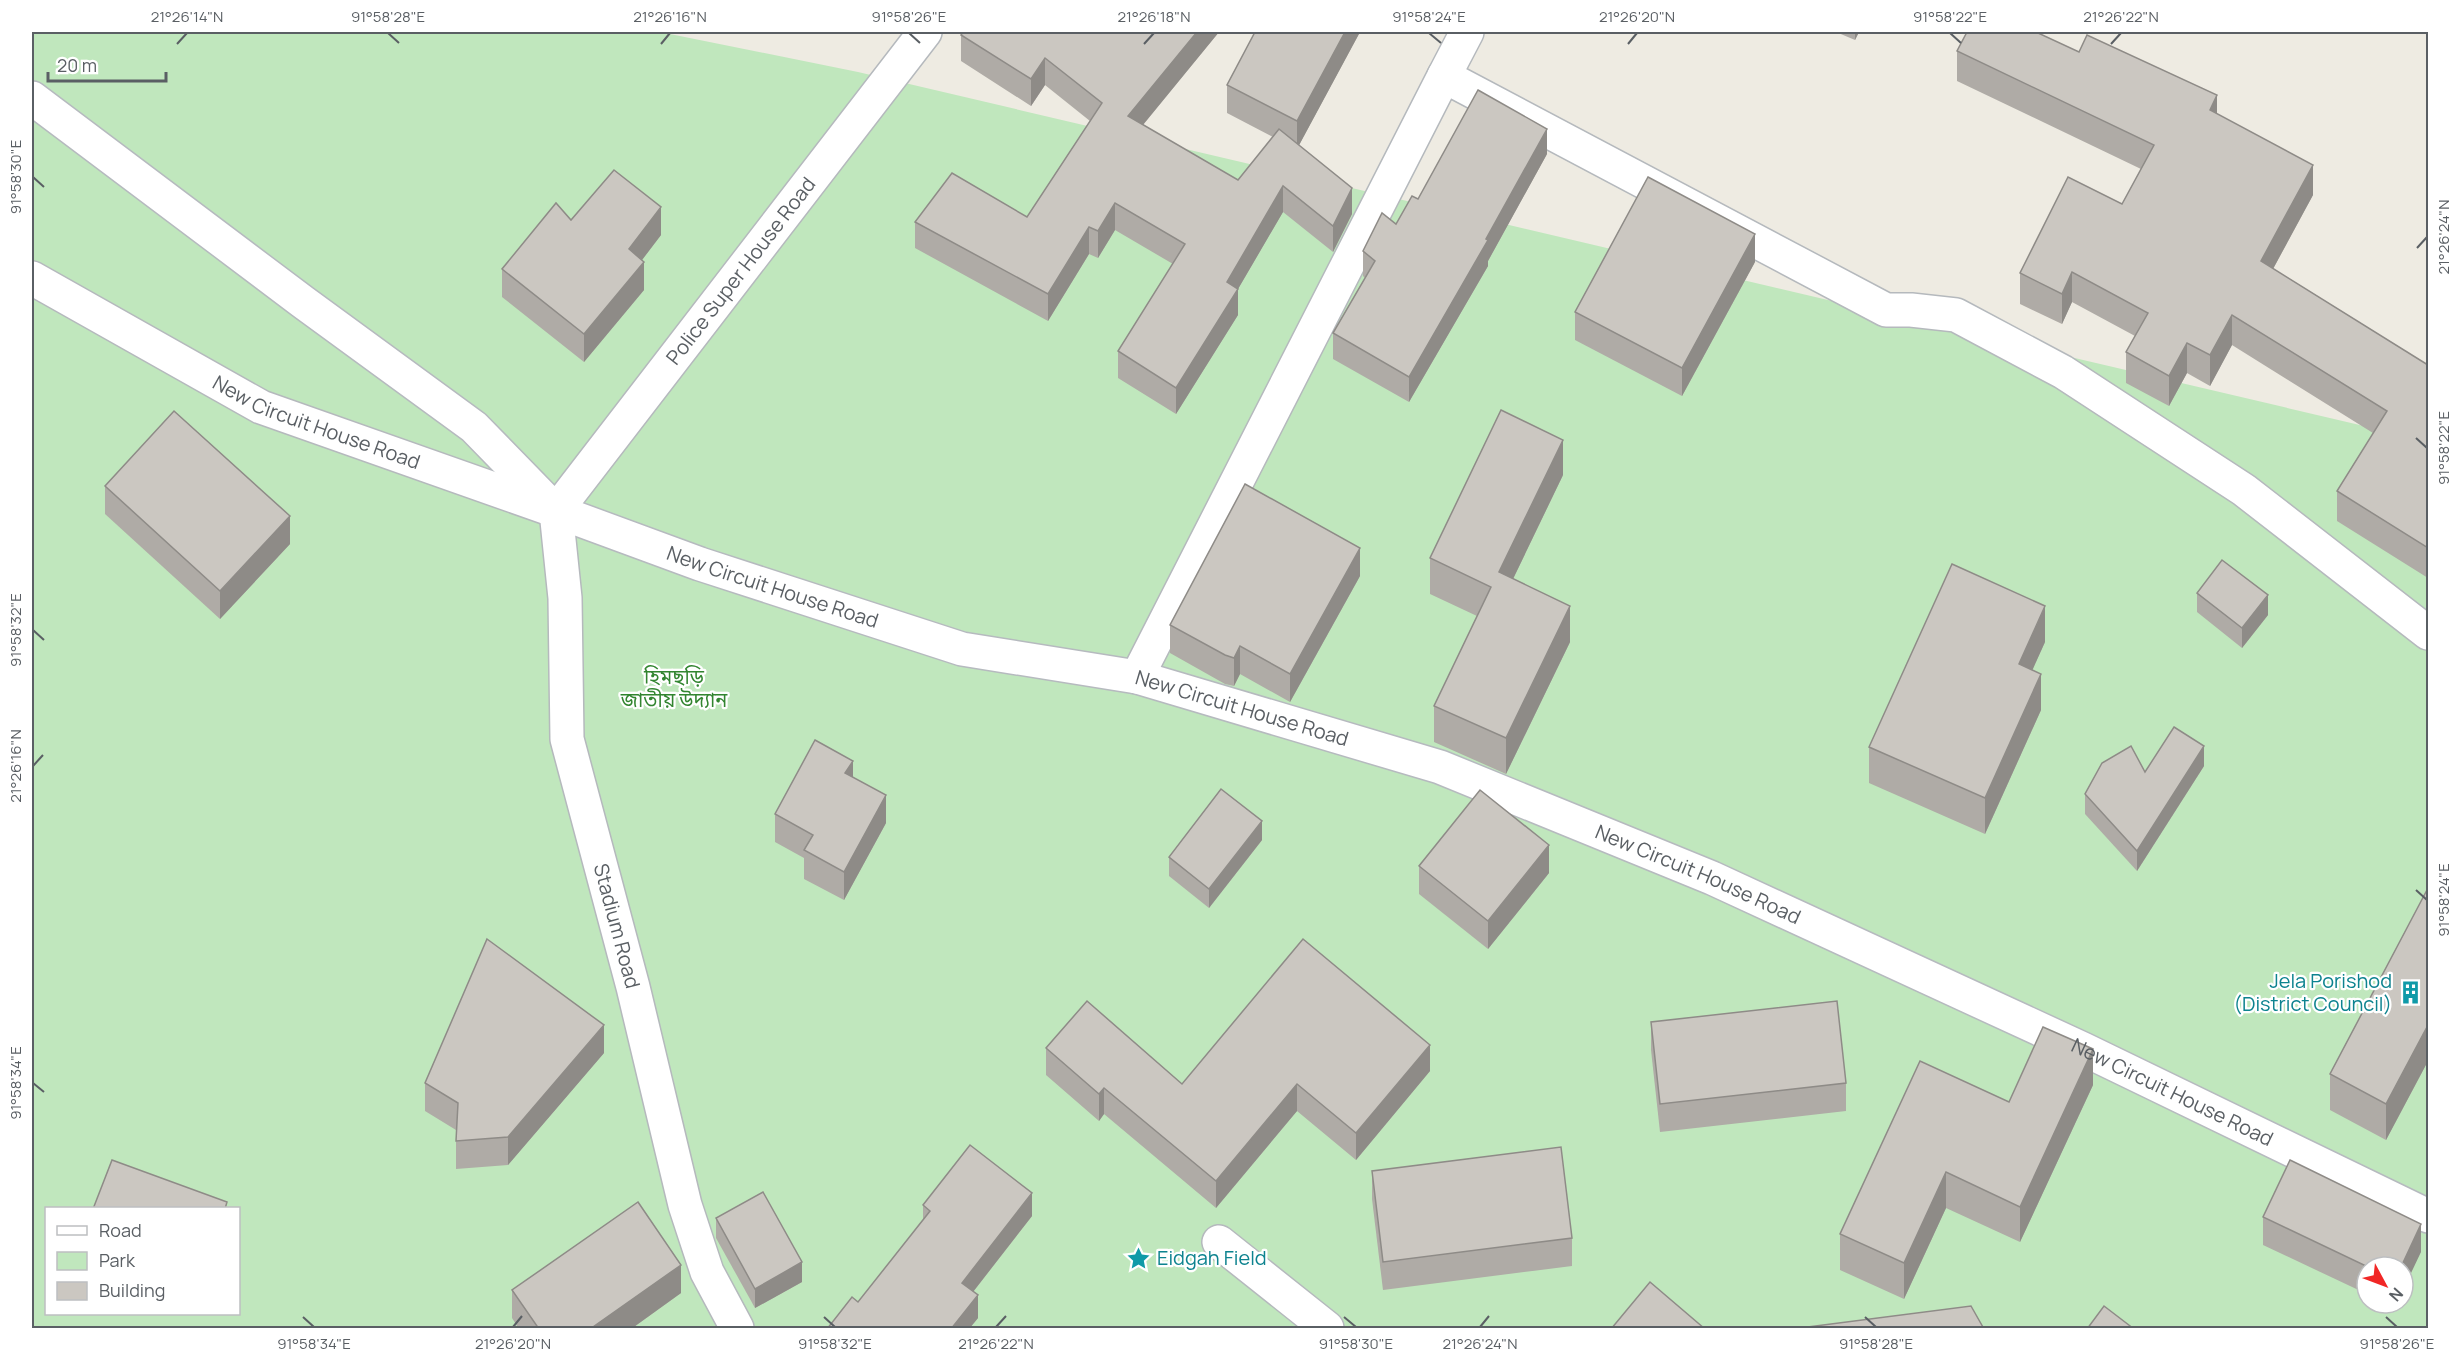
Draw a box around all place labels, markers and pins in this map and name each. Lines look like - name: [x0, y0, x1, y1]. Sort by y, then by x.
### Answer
- place label: Jela Porishod (District Council): [2233, 967, 2392, 1017]
- building icon: Jela Porishod (District Council): [2397, 979, 2423, 1005]
- place label: Eidgah Field: [1157, 1244, 1267, 1271]
- place icon: Eidgah Field: [1126, 1245, 1152, 1271]

